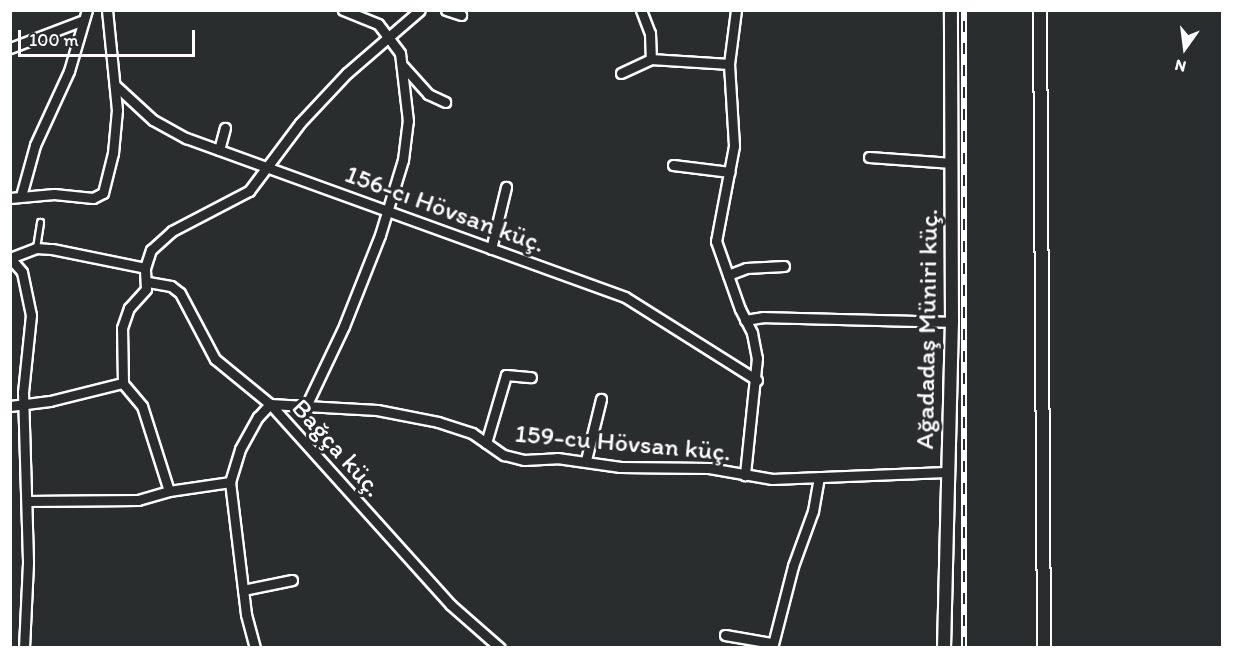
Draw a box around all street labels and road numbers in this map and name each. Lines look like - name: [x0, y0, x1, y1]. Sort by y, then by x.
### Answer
- street label: 156-cı Hövsan küç.: [341, 158, 549, 260]
- street label: Ağadadaş Müniri küç.: [909, 209, 945, 449]
- street label: Bağça küç.: [285, 393, 389, 503]
- street label: 159-cu Hövsan küç.: [513, 418, 733, 468]

